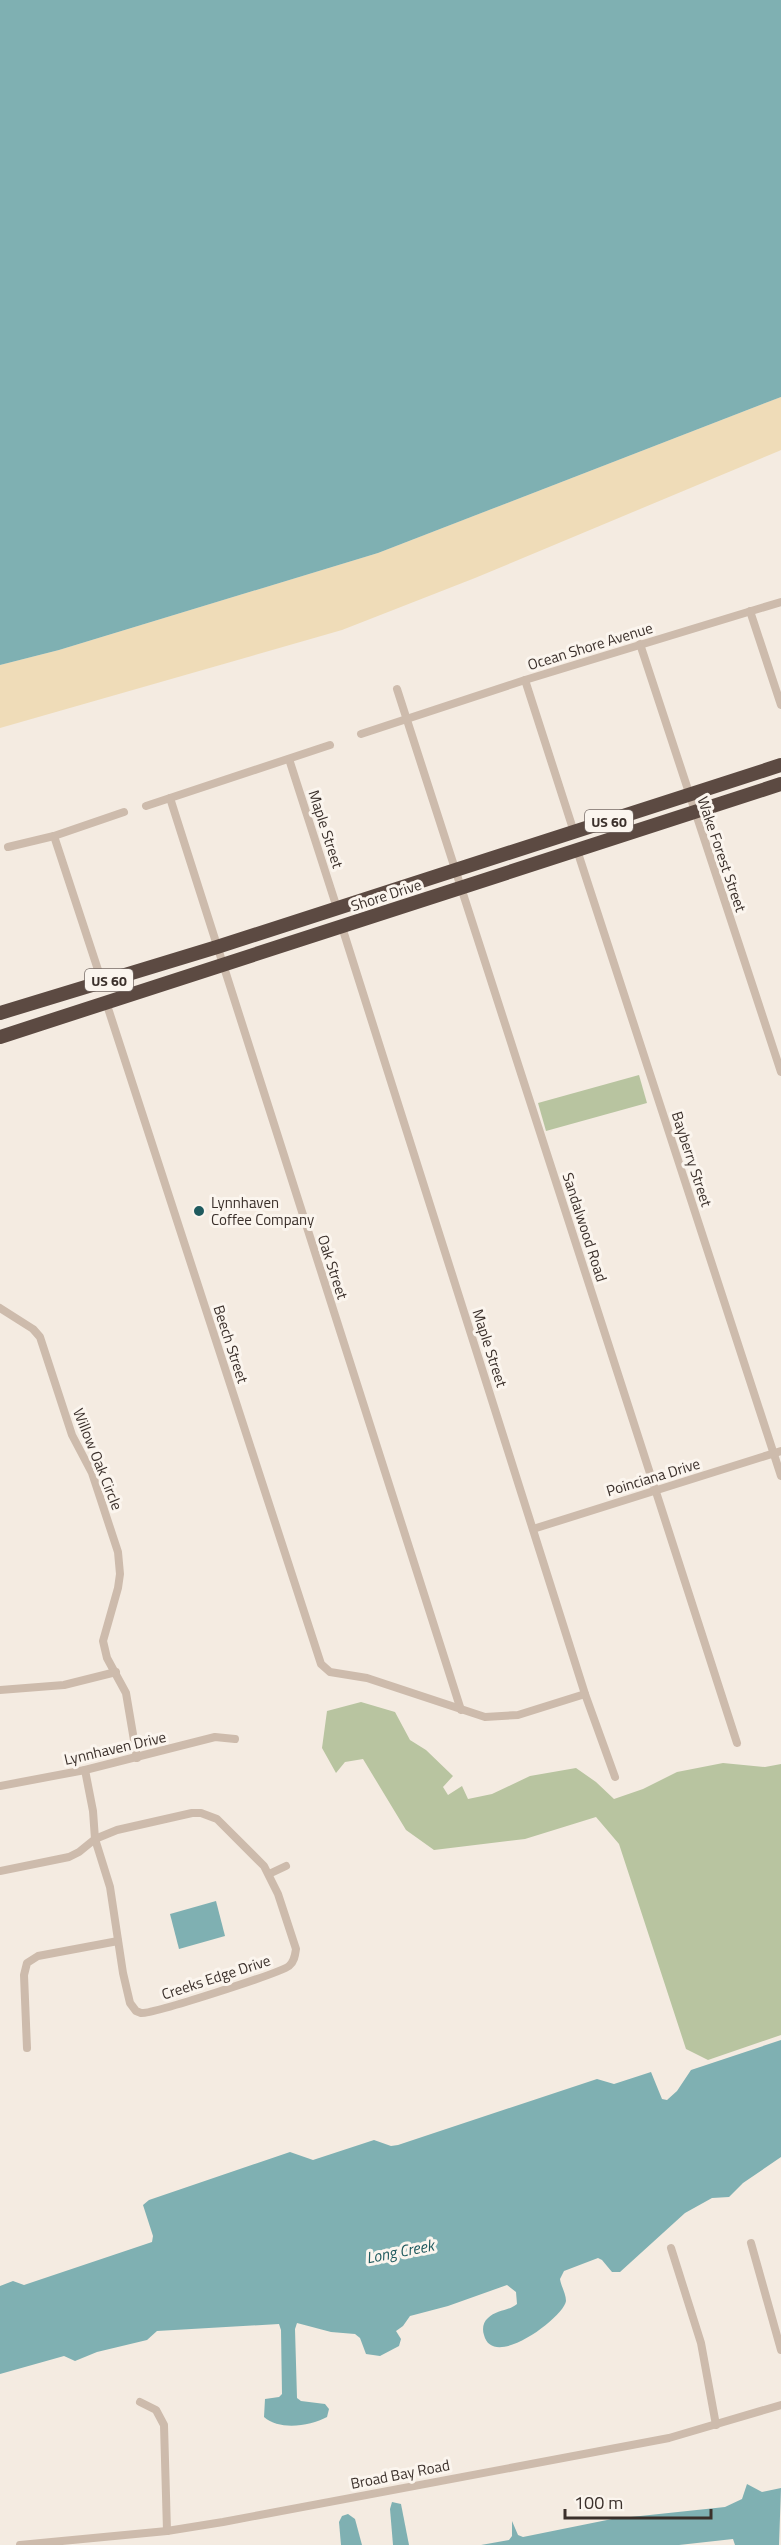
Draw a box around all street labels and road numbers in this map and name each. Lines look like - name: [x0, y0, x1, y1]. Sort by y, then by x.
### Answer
- street label: Ocean Shore Avenue: [525, 616, 655, 676]
- street label: Maple Street: [303, 787, 350, 872]
- street label: Wake Forest Street: [691, 793, 753, 916]
- road number: US 60: [585, 810, 633, 832]
- street label: Shore Drive: [348, 873, 424, 917]
- road number: US 60: [85, 969, 133, 991]
- street label: Bayberry Street: [666, 1108, 718, 1210]
- street label: Sandalwood Road: [557, 1169, 613, 1285]
- street label: Oak Street: [312, 1232, 354, 1303]
- street label: Beech Street: [208, 1302, 255, 1387]
- street label: Maple Street: [467, 1306, 514, 1391]
- street label: Willow Oak Circle: [67, 1405, 129, 1513]
- street label: Poinciana Drive: [603, 1452, 703, 1502]
- street label: Lynnhaven Drive: [62, 1725, 168, 1771]
- street label: Creeks Edge Drive: [159, 1949, 273, 2005]
- street label: Broad Bay Road: [348, 2453, 452, 2495]

